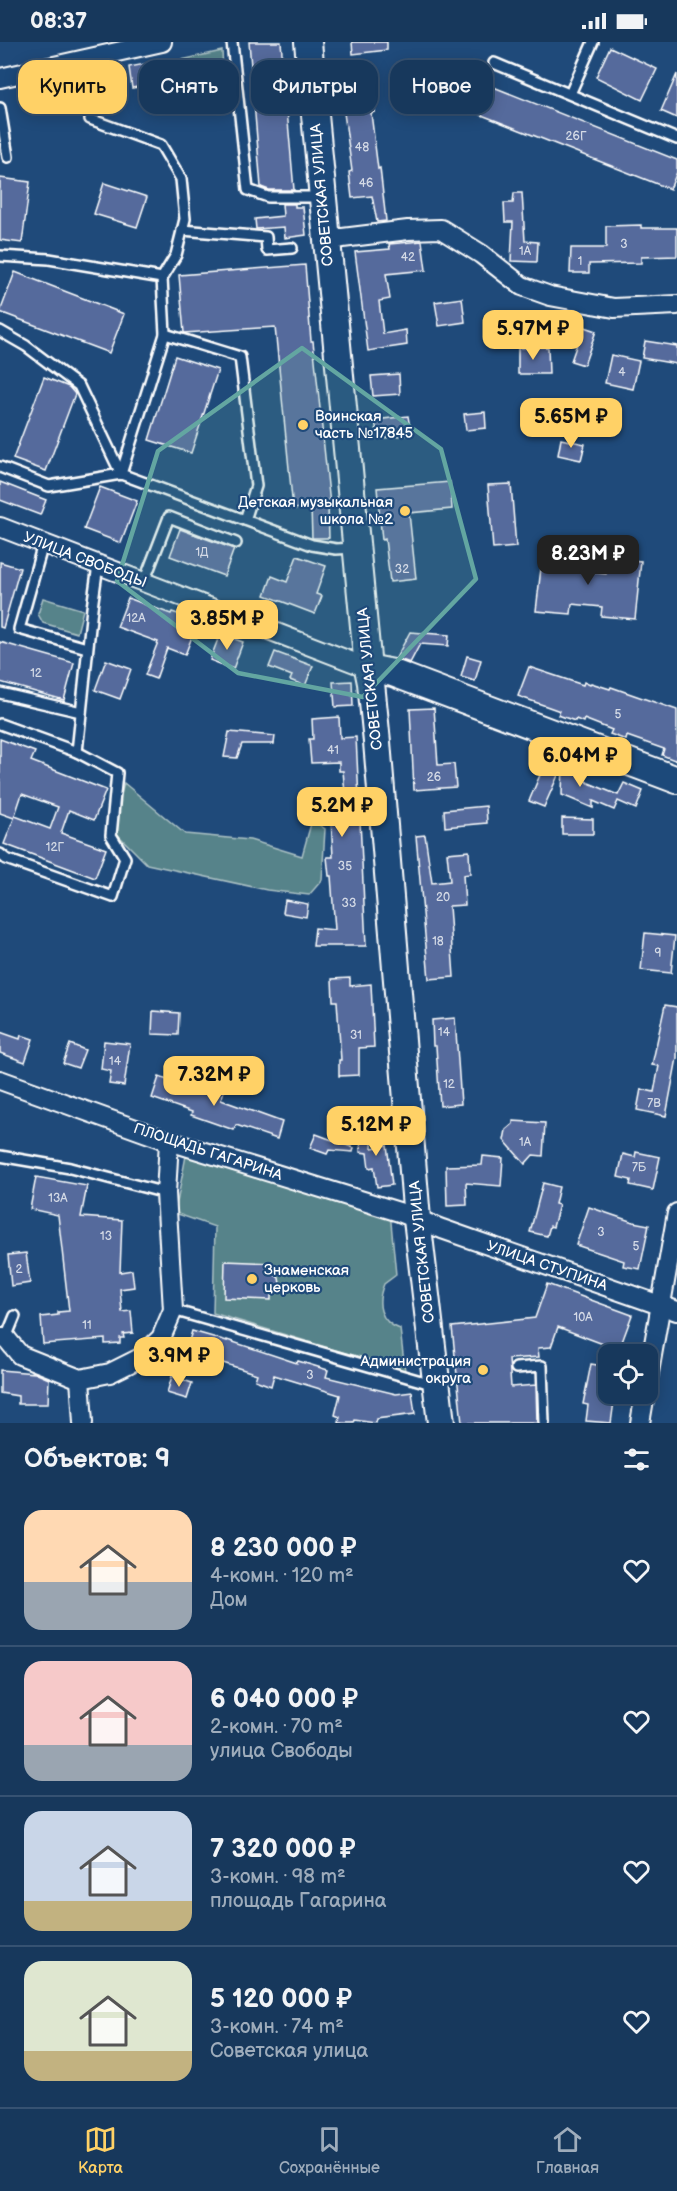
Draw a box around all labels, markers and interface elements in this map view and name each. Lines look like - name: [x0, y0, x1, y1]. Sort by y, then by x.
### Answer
- text: 08:37: [30, 8, 87, 35]
- chip: Купить: [18, 60, 127, 114]
- chip: Снять: [139, 60, 239, 114]
- chip: Фильтры: [251, 60, 378, 114]
- chip: Новое: [390, 60, 493, 114]
- street label: СОВЕТСКАЯ УЛИЦА: [306, 122, 338, 267]
- house number: 26Г: [565, 129, 587, 144]
- house number: 48: [355, 140, 369, 155]
- house number: 46: [359, 176, 373, 191]
- house number: 3: [620, 237, 628, 252]
- house number: 1А: [519, 244, 532, 259]
- house number: 42: [401, 250, 415, 265]
- house number: 1: [578, 254, 582, 269]
- pin: 5.97M ₽: [478, 310, 588, 361]
- text: 5.97M ₽: [497, 317, 569, 341]
- house number: 4: [618, 365, 626, 380]
- pin: 5.65M ₽: [516, 398, 626, 449]
- text: 5.65M ₽: [534, 405, 608, 429]
- place label: Воинская часть №17845: [315, 407, 413, 443]
- marker: Воинская часть №17845: [296, 418, 310, 432]
- place label: Детская музыкальная школа №2: [238, 493, 393, 529]
- marker: Детская музыкальная школа №2: [398, 504, 412, 518]
- street label: УЛИЦА СВОБОДЫ: [21, 528, 149, 592]
- pin: 8.23M ₽: [533, 535, 643, 586]
- text: 8.23M ₽: [551, 542, 625, 566]
- house number: 1Д: [195, 545, 209, 560]
- house number: 32: [395, 562, 409, 577]
- pin: 3.85M ₽: [172, 600, 282, 651]
- street label: СОВЕТСКАЯ УЛИЦА: [353, 606, 387, 751]
- text: 3.85M ₽: [190, 607, 264, 631]
- house number: 12А: [127, 611, 146, 626]
- house number: 12: [30, 666, 42, 681]
- house number: 5: [615, 707, 622, 722]
- pin: 6.04M ₽: [525, 737, 635, 788]
- house number: 41: [327, 743, 339, 758]
- text: 6.04M ₽: [542, 744, 618, 768]
- house number: 26: [427, 770, 441, 785]
- pin: 5.2M ₽: [293, 787, 391, 838]
- text: 5.2M ₽: [311, 794, 373, 818]
- house number: 12Г: [46, 840, 65, 855]
- house number: 35: [338, 859, 352, 874]
- house number: 20: [436, 890, 450, 905]
- house number: 33: [342, 896, 356, 911]
- house number: 18: [432, 934, 444, 949]
- house number: 9: [655, 946, 662, 961]
- house number: 14: [438, 1025, 451, 1040]
- house number: 31: [350, 1028, 362, 1043]
- house number: 14: [109, 1054, 122, 1069]
- pin: 7.32M ₽: [159, 1056, 269, 1107]
- text: 7.32M ₽: [177, 1063, 251, 1087]
- house number: 12: [443, 1077, 455, 1092]
- house number: 7В: [647, 1096, 661, 1111]
- pin: 5.12M ₽: [321, 1106, 431, 1157]
- text: 5.12M ₽: [341, 1113, 411, 1137]
- street label: ПЛОЩАДЬ ГАГАРИНА: [131, 1119, 286, 1185]
- house number: 1А: [519, 1135, 532, 1150]
- house number: 7Б: [632, 1160, 647, 1175]
- street label: СОВЕТСКАЯ УЛИЦА: [405, 1179, 439, 1324]
- house number: 13А: [48, 1191, 68, 1206]
- house number: 3: [597, 1225, 605, 1240]
- house number: 13: [100, 1229, 112, 1244]
- street label: УЛИЦА СТУПИНА: [484, 1236, 611, 1296]
- house number: 5: [633, 1239, 640, 1254]
- place label: Знаменская церковь: [264, 1261, 349, 1297]
- house number: 2: [15, 1262, 23, 1277]
- marker: Знаменская церковь: [245, 1272, 259, 1286]
- house number: 10А: [574, 1310, 593, 1325]
- house number: 11: [82, 1318, 92, 1333]
- pin: 3.9M ₽: [130, 1337, 228, 1388]
- text: 3.9M ₽: [148, 1344, 210, 1368]
- map controls: [598, 1344, 658, 1404]
- button: locate: [598, 1344, 658, 1404]
- place label: Администрация округа: [359, 1352, 471, 1388]
- marker: Администрация округа: [476, 1363, 490, 1377]
- house number: 3: [306, 1368, 314, 1383]
- icon: filters: [620, 1443, 653, 1476]
- text: Объектов: 9: [24, 1444, 170, 1475]
- text: 8 230 000 ₽: [210, 1533, 357, 1564]
- icon: home: [72, 1534, 144, 1606]
- icon: heart: [620, 1554, 653, 1587]
- text: 4-комн. · 120 m²: [210, 1564, 354, 1588]
- text: Дом: [210, 1588, 248, 1612]
- text: 6 040 000 ₽: [210, 1684, 358, 1715]
- icon: home: [72, 1685, 144, 1757]
- icon: heart: [620, 1705, 653, 1738]
- text: 2-комн. · 70 m²: [210, 1715, 343, 1739]
- text: улица Свободы: [210, 1739, 353, 1763]
- text: 7 320 000 ₽: [210, 1834, 356, 1865]
- icon: home: [72, 1835, 144, 1907]
- icon: heart: [620, 1855, 653, 1888]
- text: 3-комн. · 98 m²: [210, 1865, 346, 1889]
- text: площадь Гагарина: [210, 1889, 387, 1913]
- text: 5 120 000 ₽: [210, 1984, 352, 2015]
- icon: home: [72, 1985, 144, 2057]
- icon: heart: [620, 2005, 653, 2038]
- text: 3-комн. · 74 m²: [210, 2015, 344, 2039]
- text: Советская улица: [210, 2039, 368, 2063]
- tab: Карта: [78, 2123, 123, 2178]
- tab: Сохранённые: [279, 2123, 380, 2178]
- tab: Главная: [536, 2123, 599, 2178]

